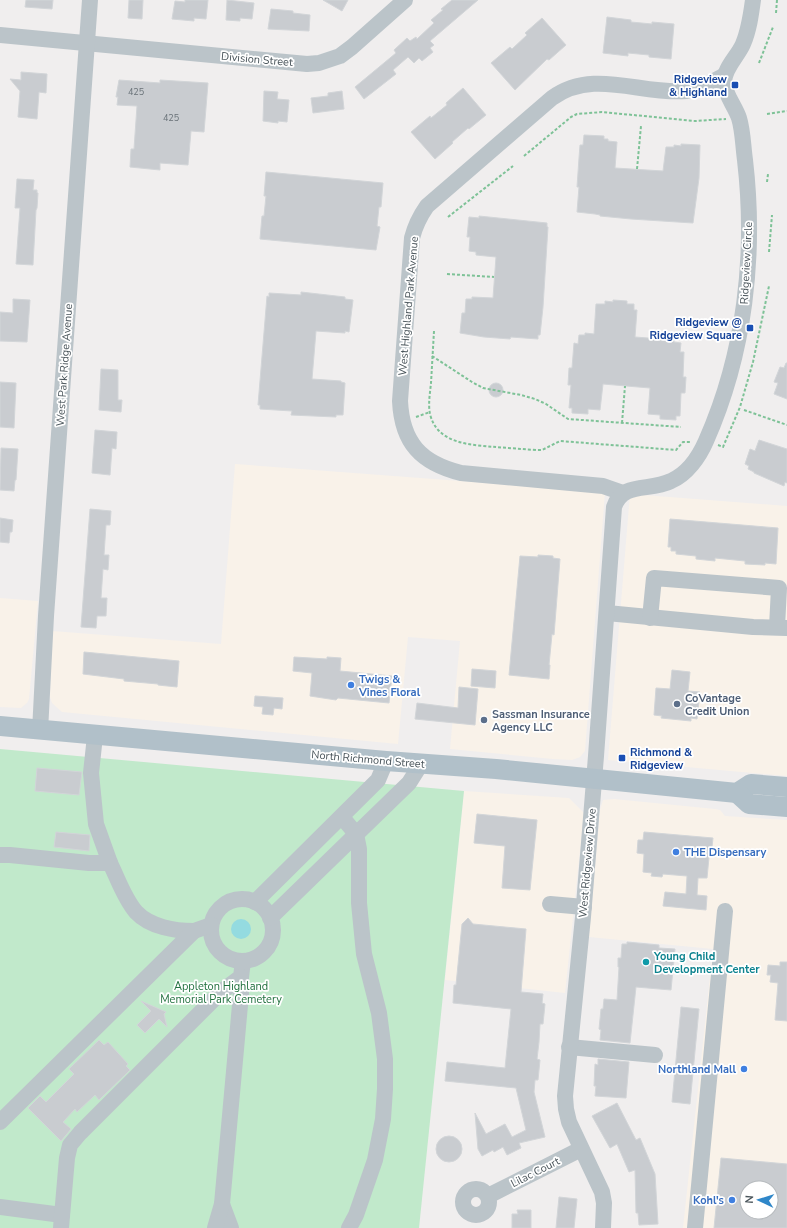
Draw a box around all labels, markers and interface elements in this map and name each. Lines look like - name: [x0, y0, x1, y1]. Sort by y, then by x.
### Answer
- street label: Division Street: [220, 49, 294, 70]
- place label: Ridgeview & Highland: [669, 72, 728, 100]
- marker: Ridgeview & Highland: [730, 80, 740, 90]
- house number: 425: [128, 86, 144, 98]
- house number: 425: [163, 112, 179, 124]
- street label: Ridgeview Circle: [737, 221, 756, 305]
- street label: West Highland Park Avenue: [395, 236, 422, 376]
- street label: West Park Ridge Avenue: [53, 303, 76, 427]
- place label: Ridgeview @ Ridgeview Square: [650, 315, 742, 343]
- marker: Ridgeview @ Ridgeview Square: [745, 323, 755, 333]
- place label: Twigs & Vines Floral: [358, 672, 421, 700]
- marker: Twigs & Vines Floral: [346, 680, 356, 690]
- place label: CoVantage Credit Union: [685, 691, 749, 719]
- marker: CoVantage Credit Union: [672, 699, 682, 709]
- place label: Sassman Insurance Agency LLC: [492, 707, 590, 735]
- marker: Sassman Insurance Agency LLC: [479, 715, 489, 725]
- place label: Richmond & Ridgeview: [630, 745, 693, 773]
- street label: North Richmond Street: [311, 747, 425, 772]
- marker: Richmond & Ridgeview: [617, 753, 627, 763]
- street label: West Ridgeview Drive: [575, 807, 600, 918]
- place label: THE Dispensary: [684, 845, 766, 860]
- marker: THE Dispensary: [671, 847, 681, 857]
- place label: Young Child Development Center: [653, 949, 760, 977]
- marker: Young Child Development Center: [641, 957, 651, 967]
- park label: Appleton Highland Memorial Park Cemetery: [160, 979, 282, 1007]
- place label: Northland Mall: [658, 1062, 736, 1077]
- marker: Northland Mall: [739, 1064, 749, 1074]
- street label: Lilac Court: [508, 1154, 562, 1191]
- north arrow: [739, 1180, 779, 1220]
- place label: Kohl's: [693, 1193, 724, 1208]
- marker: Kohl's: [727, 1195, 737, 1205]
- text: N: [742, 1195, 757, 1204]

